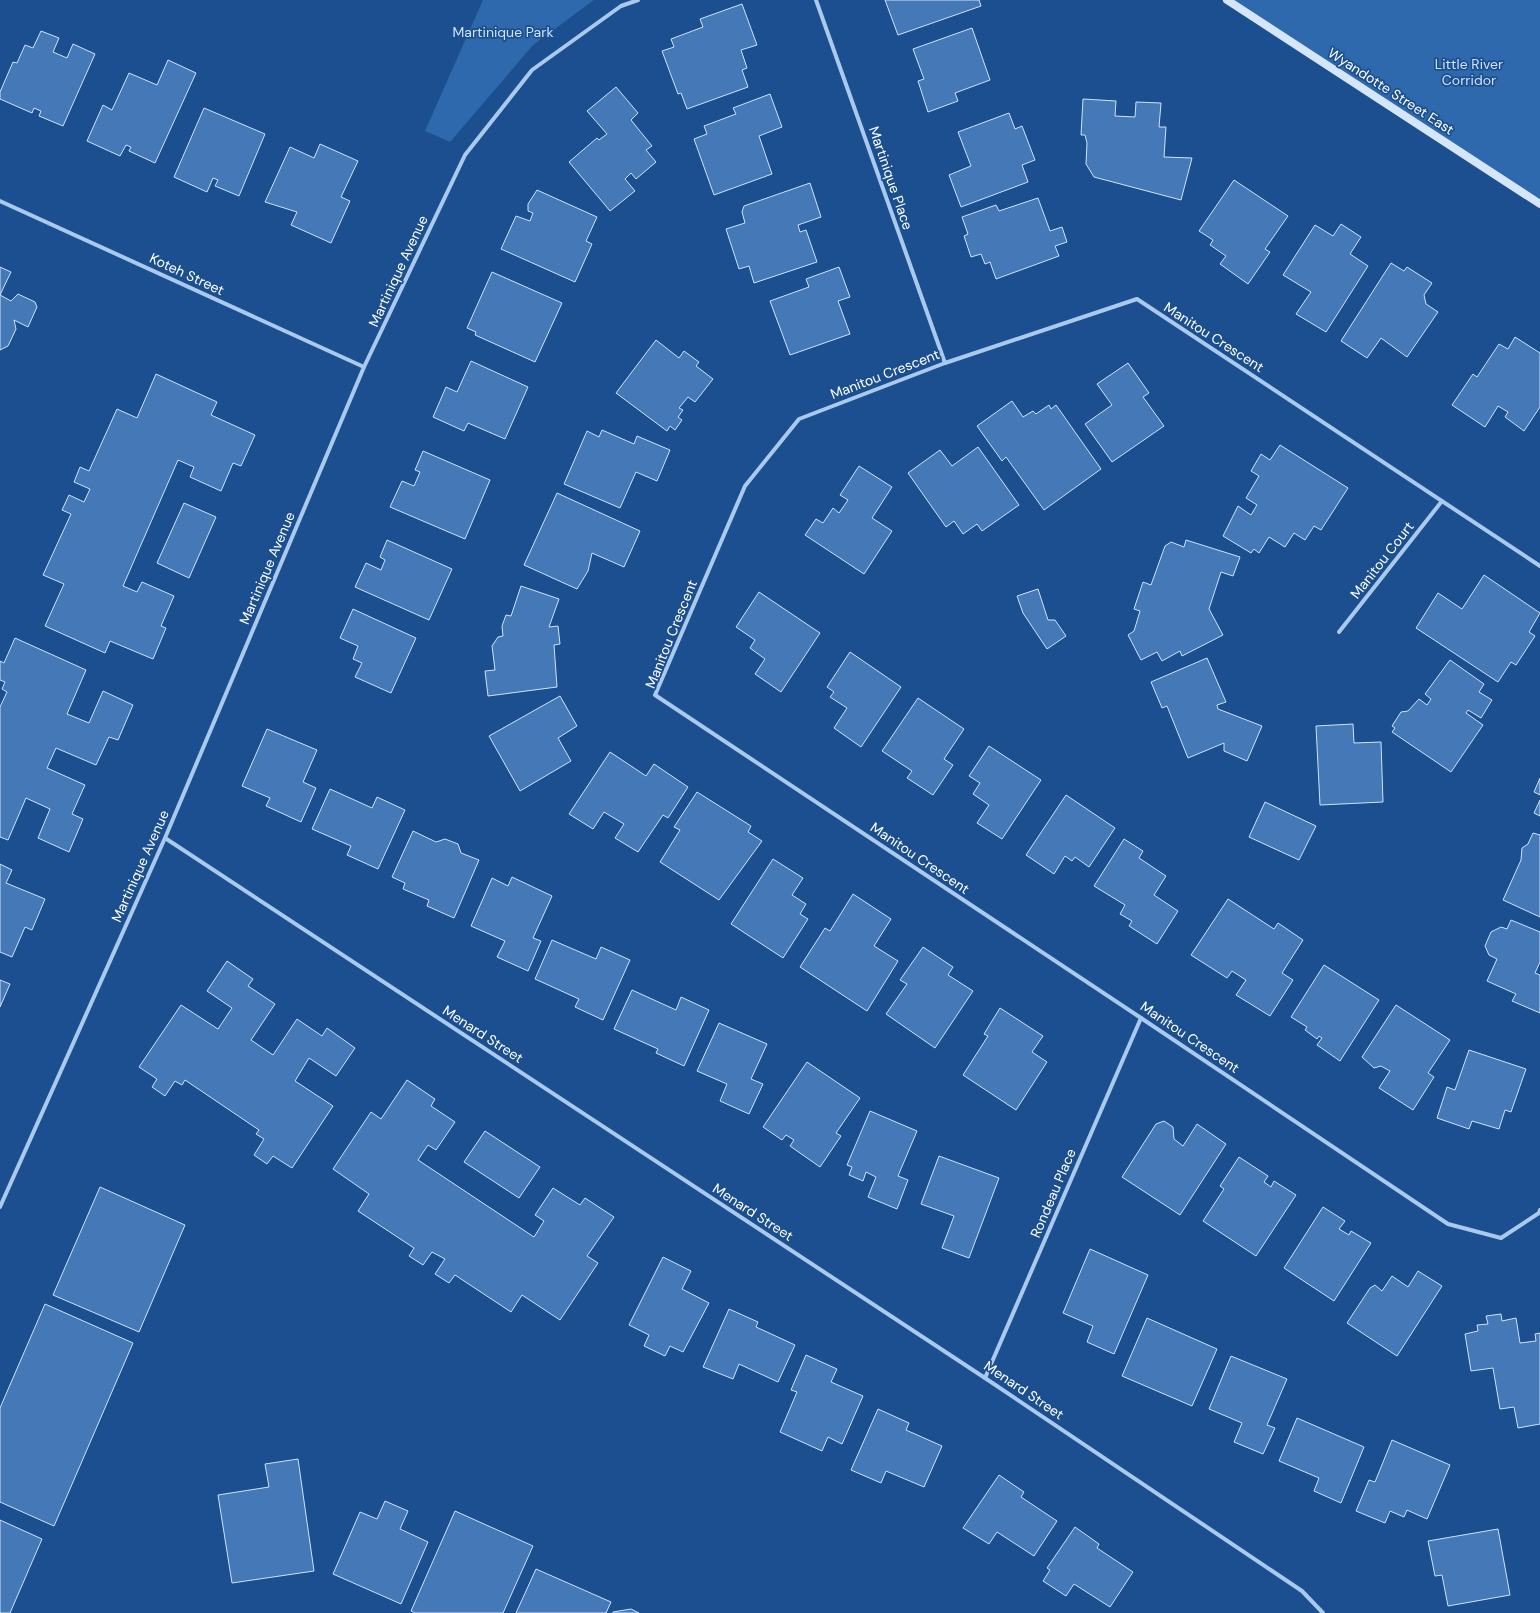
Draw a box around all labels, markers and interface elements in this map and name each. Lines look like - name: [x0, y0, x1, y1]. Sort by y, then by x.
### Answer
- park label: Martinique Park: [453, 23, 553, 41]
- street label: Wyandotte Street East: [1324, 43, 1458, 139]
- park label: Little River Corridor: [1435, 55, 1503, 89]
- street label: Martinique Place: [865, 124, 917, 232]
- street label: Martinique Avenue: [364, 212, 432, 330]
- street label: Koteh Street: [147, 249, 227, 299]
- street label: Manitou Crescent: [1161, 298, 1267, 376]
- street label: Manitou Crescent: [828, 345, 942, 403]
- street label: Martinique Avenue: [235, 509, 299, 627]
- street label: Manitou Court: [1346, 518, 1418, 602]
- street label: Manitou Crescent: [641, 577, 701, 691]
- street label: Martinique Avenue: [107, 807, 173, 925]
- street label: Manitou Crescent: [867, 818, 973, 898]
- street label: Manitou Crescent: [1137, 997, 1243, 1077]
- street label: Menard Street: [439, 1001, 527, 1067]
- street label: Rondeau Place: [1026, 1146, 1080, 1240]
- street label: Menard Street: [709, 1179, 797, 1245]
- street label: Menard Street: [981, 1357, 1067, 1423]

